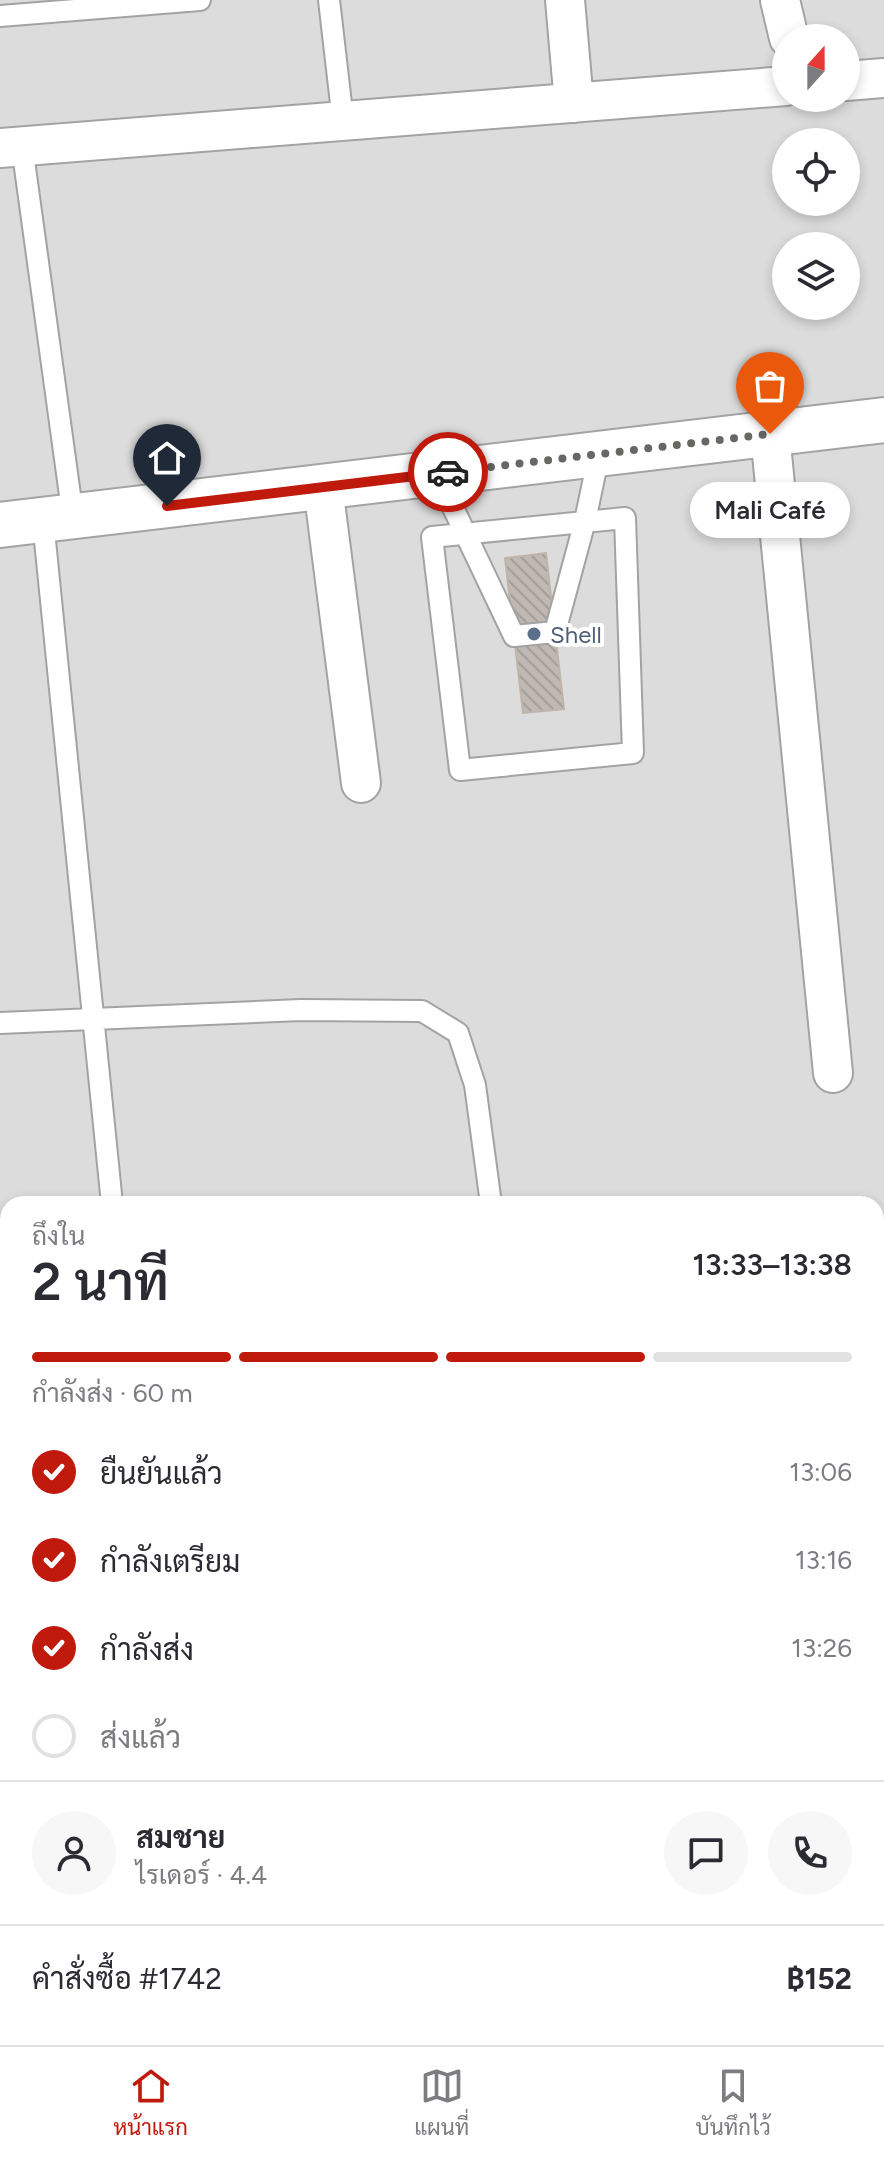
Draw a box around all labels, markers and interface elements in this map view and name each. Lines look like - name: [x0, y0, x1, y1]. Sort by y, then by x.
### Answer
- north arrow: [772, 24, 860, 112]
- map controls: [772, 24, 860, 320]
- button: locate: [772, 128, 860, 216]
- button: layers: [772, 232, 860, 320]
- pin: [736, 352, 804, 434]
- icon: bag: [748, 364, 792, 408]
- pin: [133, 424, 201, 506]
- courier: [408, 432, 488, 512]
- icon: home: [145, 436, 189, 480]
- icon: car: [426, 450, 470, 494]
- callout: Mali Café: [690, 482, 850, 538]
- text: Mali Café: [714, 494, 826, 526]
- place label: Shell: [550, 620, 602, 649]
- marker: Shell: [525, 625, 543, 643]
- text: ถึงใน: [32, 1220, 85, 1252]
- text: 13:33–13:38: [692, 1246, 852, 1283]
- text: 2 นาที: [32, 1251, 169, 1313]
- text: กำลังส่ง · 60 m: [32, 1377, 193, 1409]
- icon: check: [32, 1450, 76, 1494]
- text: ยืนยันแล้ว: [100, 1455, 223, 1492]
- text: 13:06: [789, 1456, 852, 1488]
- icon: check: [32, 1538, 76, 1582]
- text: กำลังเตรียม: [100, 1543, 240, 1580]
- text: 13:16: [795, 1544, 852, 1576]
- icon: check: [32, 1626, 76, 1670]
- text: กำลังส่ง: [100, 1631, 194, 1668]
- text: 13:26: [791, 1632, 852, 1664]
- text: ส่งแล้ว: [100, 1719, 181, 1756]
- button: person: [32, 1811, 116, 1895]
- button: chat: [664, 1811, 748, 1895]
- button: phone: [768, 1811, 852, 1895]
- text: สมชาย: [136, 1819, 225, 1856]
- text: ไรเดอร์ · 4.4: [136, 1859, 267, 1891]
- text: คำสั่งซื้อ #1742: [32, 1960, 222, 1997]
- text: ฿152: [786, 1960, 852, 1997]
- tab: หน้าแรก: [113, 2064, 188, 2141]
- tab: แผนที่: [414, 2064, 469, 2141]
- tab: บันทึกไว้: [696, 2064, 771, 2141]

